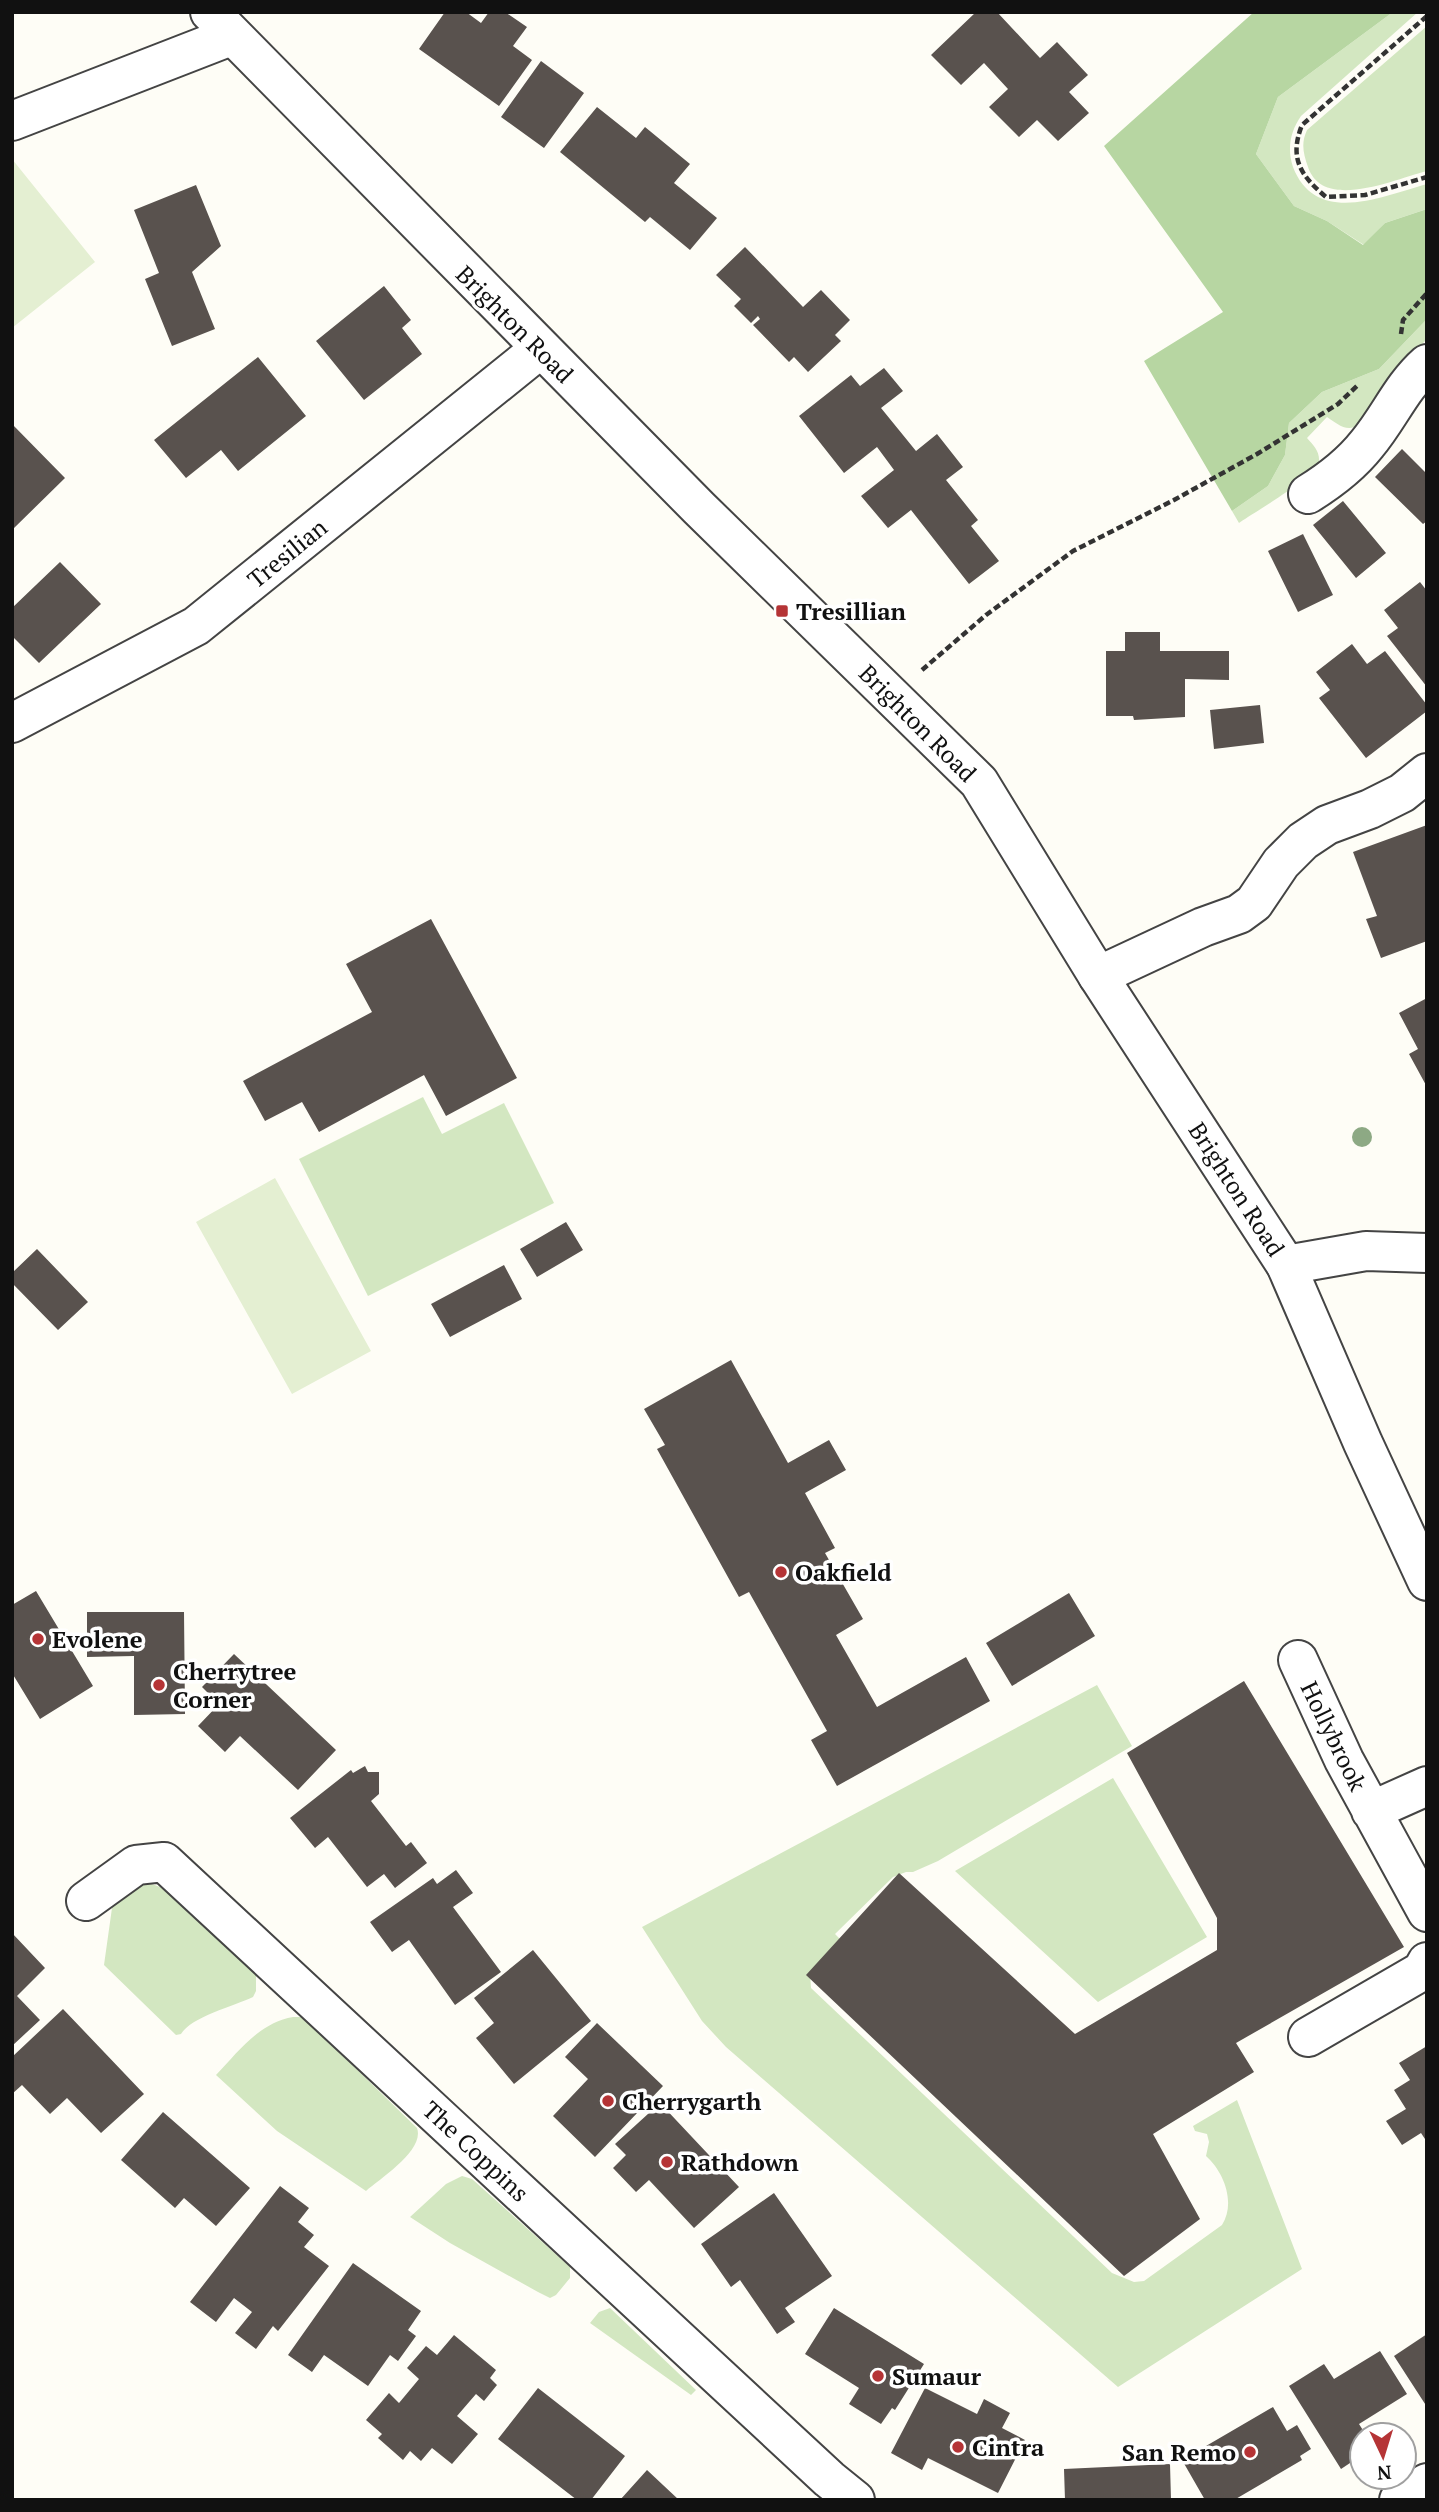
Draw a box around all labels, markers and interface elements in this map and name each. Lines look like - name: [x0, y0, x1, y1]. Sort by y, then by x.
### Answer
- street label: Brighton Road: [449, 258, 581, 390]
- street label: Tresilian: [240, 511, 334, 595]
- place label: Tresillian: [796, 595, 907, 627]
- marker: Tresillian: [774, 603, 790, 619]
- street label: Brighton Road: [852, 657, 984, 789]
- street label: Brighton Road: [1182, 1116, 1292, 1262]
- place label: Oakfield: [795, 1556, 892, 1588]
- marker: Oakfield: [773, 1564, 789, 1580]
- place label: Evolene: [52, 1623, 143, 1655]
- marker: Evolene: [30, 1631, 46, 1647]
- place label: Cherrytree Corner: [173, 1655, 297, 1715]
- street label: Hollybrook: [1294, 1676, 1375, 1797]
- marker: Cherrytree Corner: [151, 1677, 167, 1693]
- place label: Cherrygarth: [622, 2085, 762, 2117]
- marker: Cherrygarth: [600, 2093, 616, 2109]
- street label: The Coppins: [416, 2094, 536, 2208]
- place label: Rathdown: [681, 2146, 799, 2178]
- marker: Rathdown: [659, 2154, 675, 2170]
- place label: Sumaur: [892, 2360, 982, 2392]
- marker: Sumaur: [870, 2368, 886, 2384]
- north arrow: [1348, 2421, 1418, 2491]
- place label: Cintra: [972, 2431, 1045, 2463]
- place label: San Remo: [1122, 2436, 1236, 2468]
- marker: Cintra: [950, 2439, 966, 2455]
- marker: San Remo: [1242, 2444, 1258, 2460]
- text: N: [1376, 2460, 1392, 2486]

